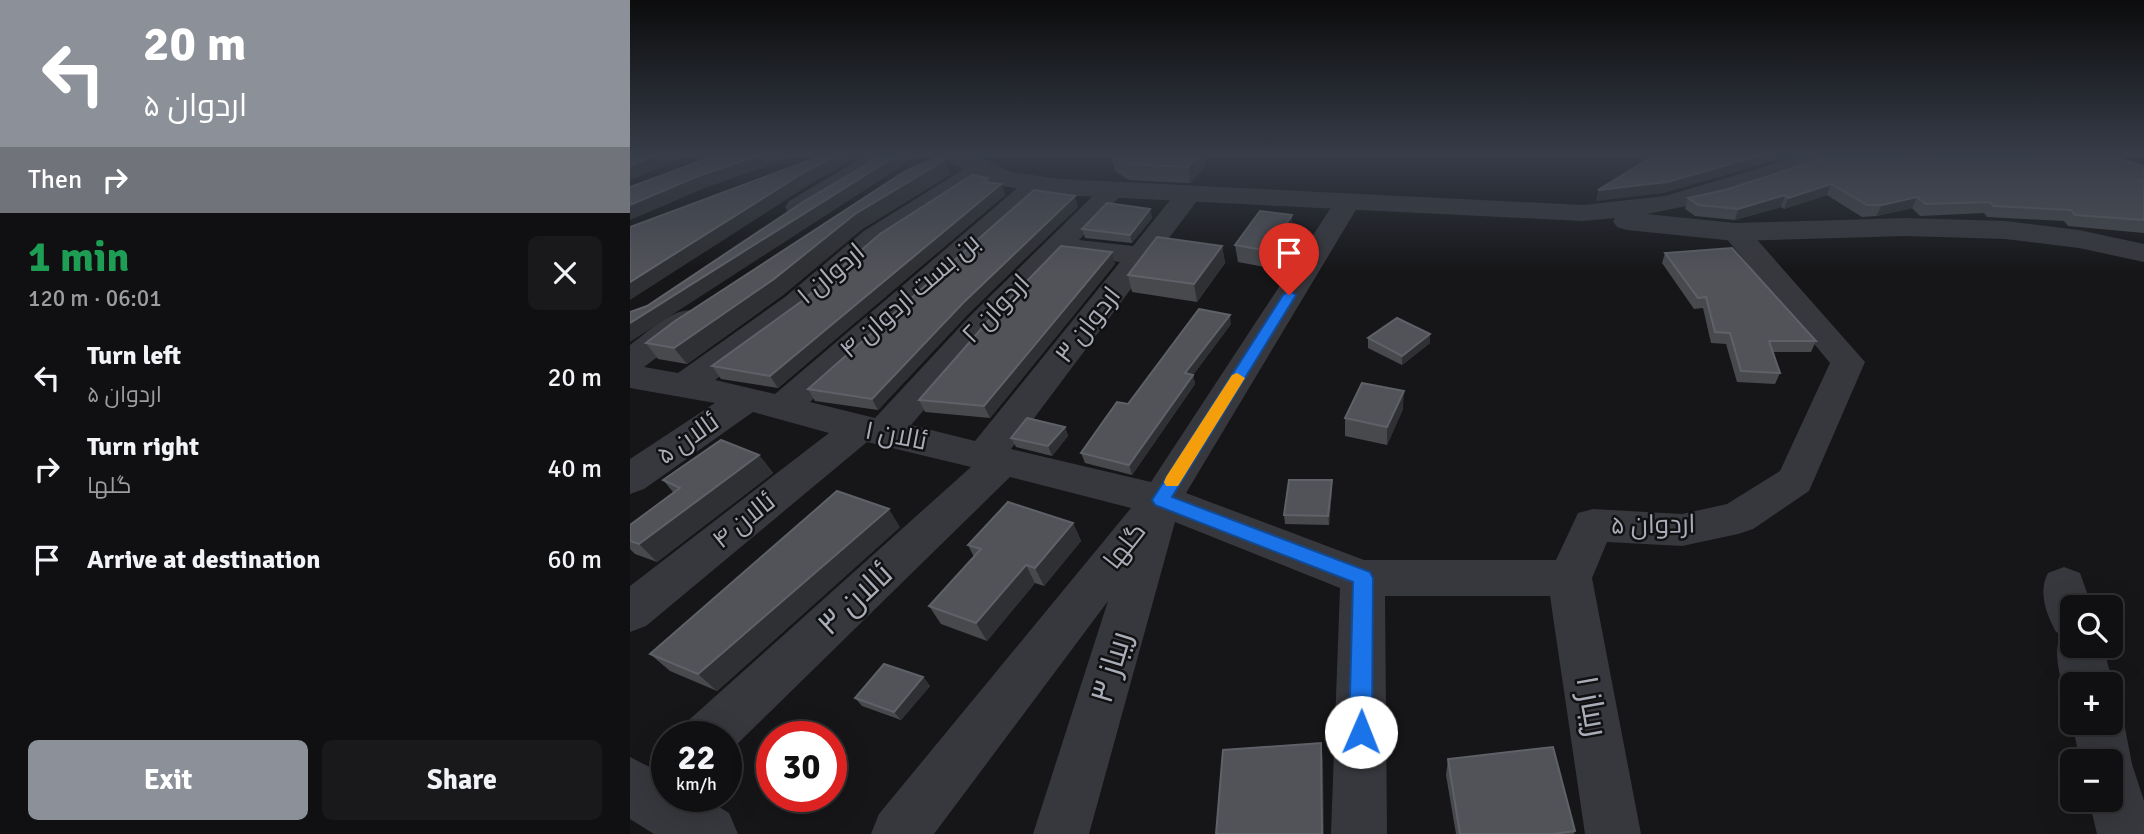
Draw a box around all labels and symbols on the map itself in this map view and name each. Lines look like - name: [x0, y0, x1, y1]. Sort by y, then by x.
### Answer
- pin: [1259, 223, 1319, 295]
- street label: بن بست اردوان ۴: [833, 227, 987, 365]
- street label: اردوان ۱: [791, 236, 871, 312]
- street label: اردوان ۲: [955, 268, 1037, 350]
- street label: اردوان ۳: [1048, 280, 1128, 370]
- street label: ئالان ۵: [651, 406, 725, 472]
- street label: ئالان ۱: [862, 414, 930, 458]
- street label: ئالان ۴: [706, 486, 782, 556]
- street label: اردوان ۵: [1610, 508, 1696, 542]
- street label: گلها: [1097, 516, 1153, 576]
- street label: ئالان ۳: [809, 555, 901, 643]
- street label: ریباز ۳: [1082, 626, 1140, 708]
- street label: ریباز ۱: [1567, 673, 1617, 739]
- position arrow: [1324, 695, 1398, 769]
- speed limit sign: 30: [756, 721, 847, 812]

